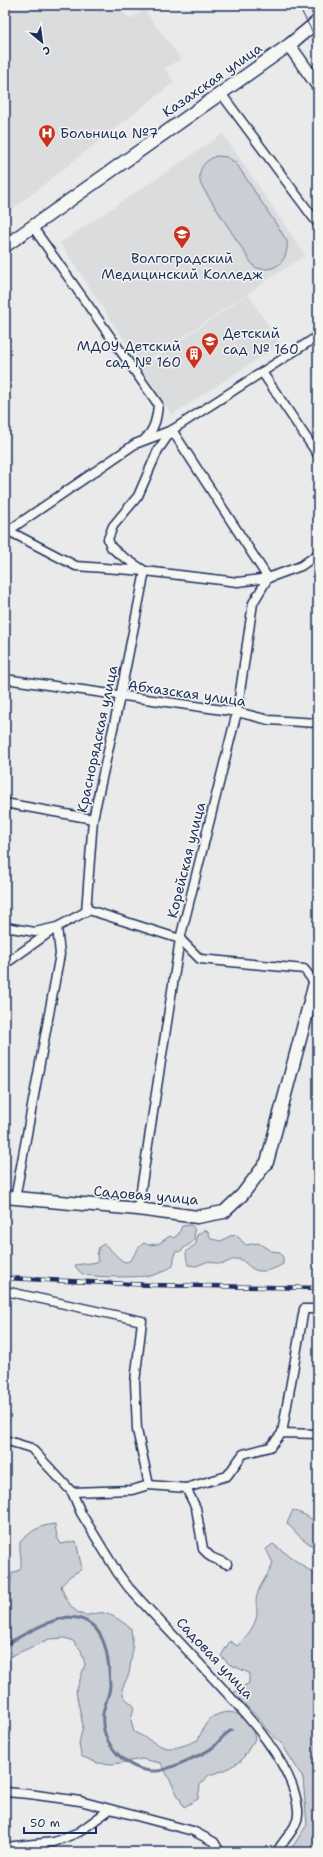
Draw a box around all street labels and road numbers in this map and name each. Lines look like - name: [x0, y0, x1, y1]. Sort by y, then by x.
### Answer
- street label: Казахская улица: [159, 39, 266, 121]
- street label: Краснорядская улица: [73, 663, 121, 814]
- street label: Абхазская улица: [127, 676, 247, 710]
- street label: Корейская улица: [163, 800, 209, 920]
- street label: Садовая улица: [93, 1181, 199, 1209]
- street label: Садовая улица: [173, 1613, 258, 1703]

